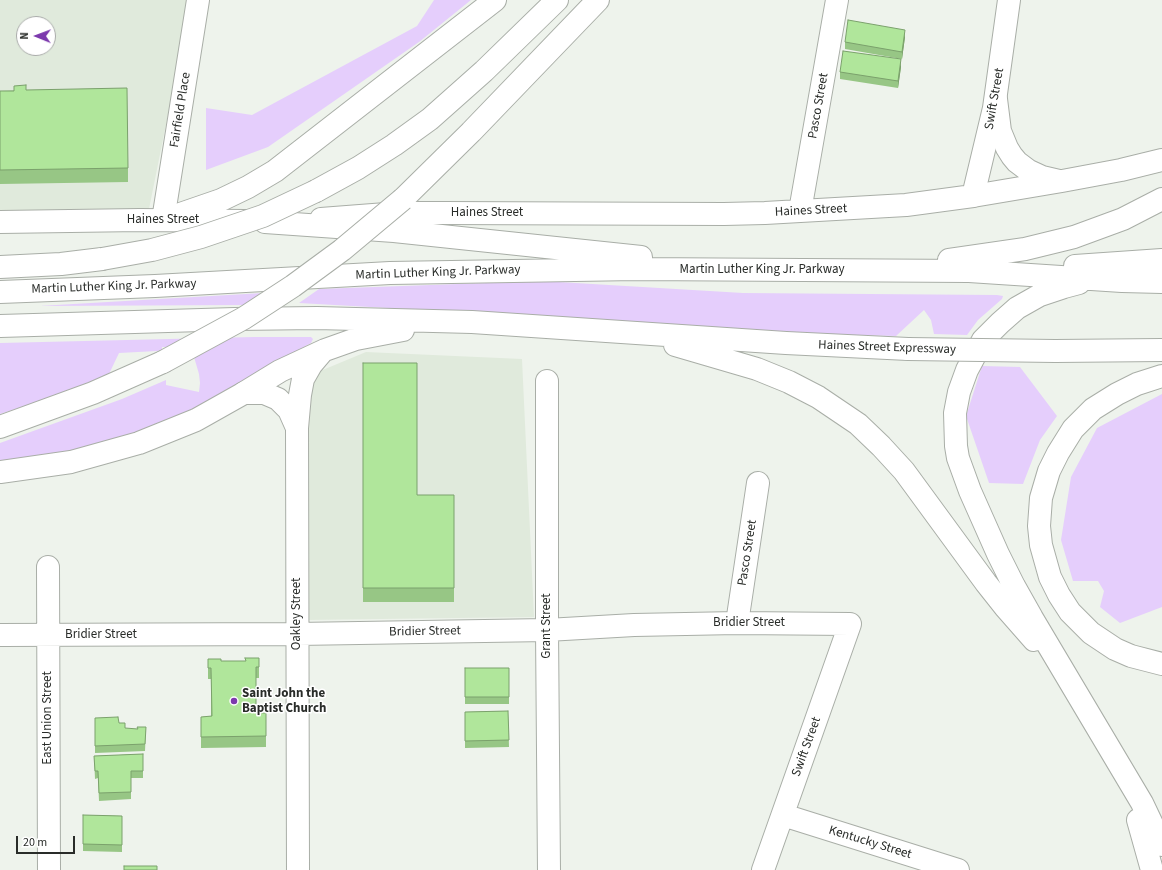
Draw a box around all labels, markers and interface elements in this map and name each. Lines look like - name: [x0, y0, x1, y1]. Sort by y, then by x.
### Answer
- north arrow: [16, 16, 56, 56]
- text: N: [17, 32, 32, 40]
- street label: Swift Street: [982, 67, 1008, 131]
- street label: Fairfield Place: [167, 71, 195, 149]
- street label: Pasco Street: [806, 72, 832, 140]
- street label: Haines Street: [774, 201, 848, 221]
- street label: Haines Street: [451, 205, 523, 221]
- street label: Haines Street: [127, 212, 199, 228]
- street label: Martin Luther King Jr. Parkway: [355, 262, 521, 284]
- street label: Martin Luther King Jr. Parkway: [679, 262, 845, 278]
- street label: Martin Luther King Jr. Parkway: [31, 276, 197, 298]
- street label: Haines Street Expressway: [818, 338, 956, 358]
- street label: Pasco Street: [735, 519, 761, 587]
- street label: Oakley Street: [289, 578, 305, 650]
- street label: Grant Street: [539, 593, 555, 659]
- street label: Bridier Street: [713, 615, 785, 631]
- street label: Bridier Street: [389, 624, 461, 640]
- street label: Bridier Street: [65, 627, 137, 643]
- street label: East Union Street: [40, 671, 56, 765]
- place label: Saint John the Baptist Church: [242, 686, 326, 717]
- marker: Saint John the Baptist Church: [229, 696, 239, 706]
- street label: Swift Street: [789, 715, 825, 779]
- street label: Kentucky Street: [827, 823, 913, 863]
- scale bar: [18, 828, 77, 854]
- text: 20 m: [23, 834, 47, 851]

